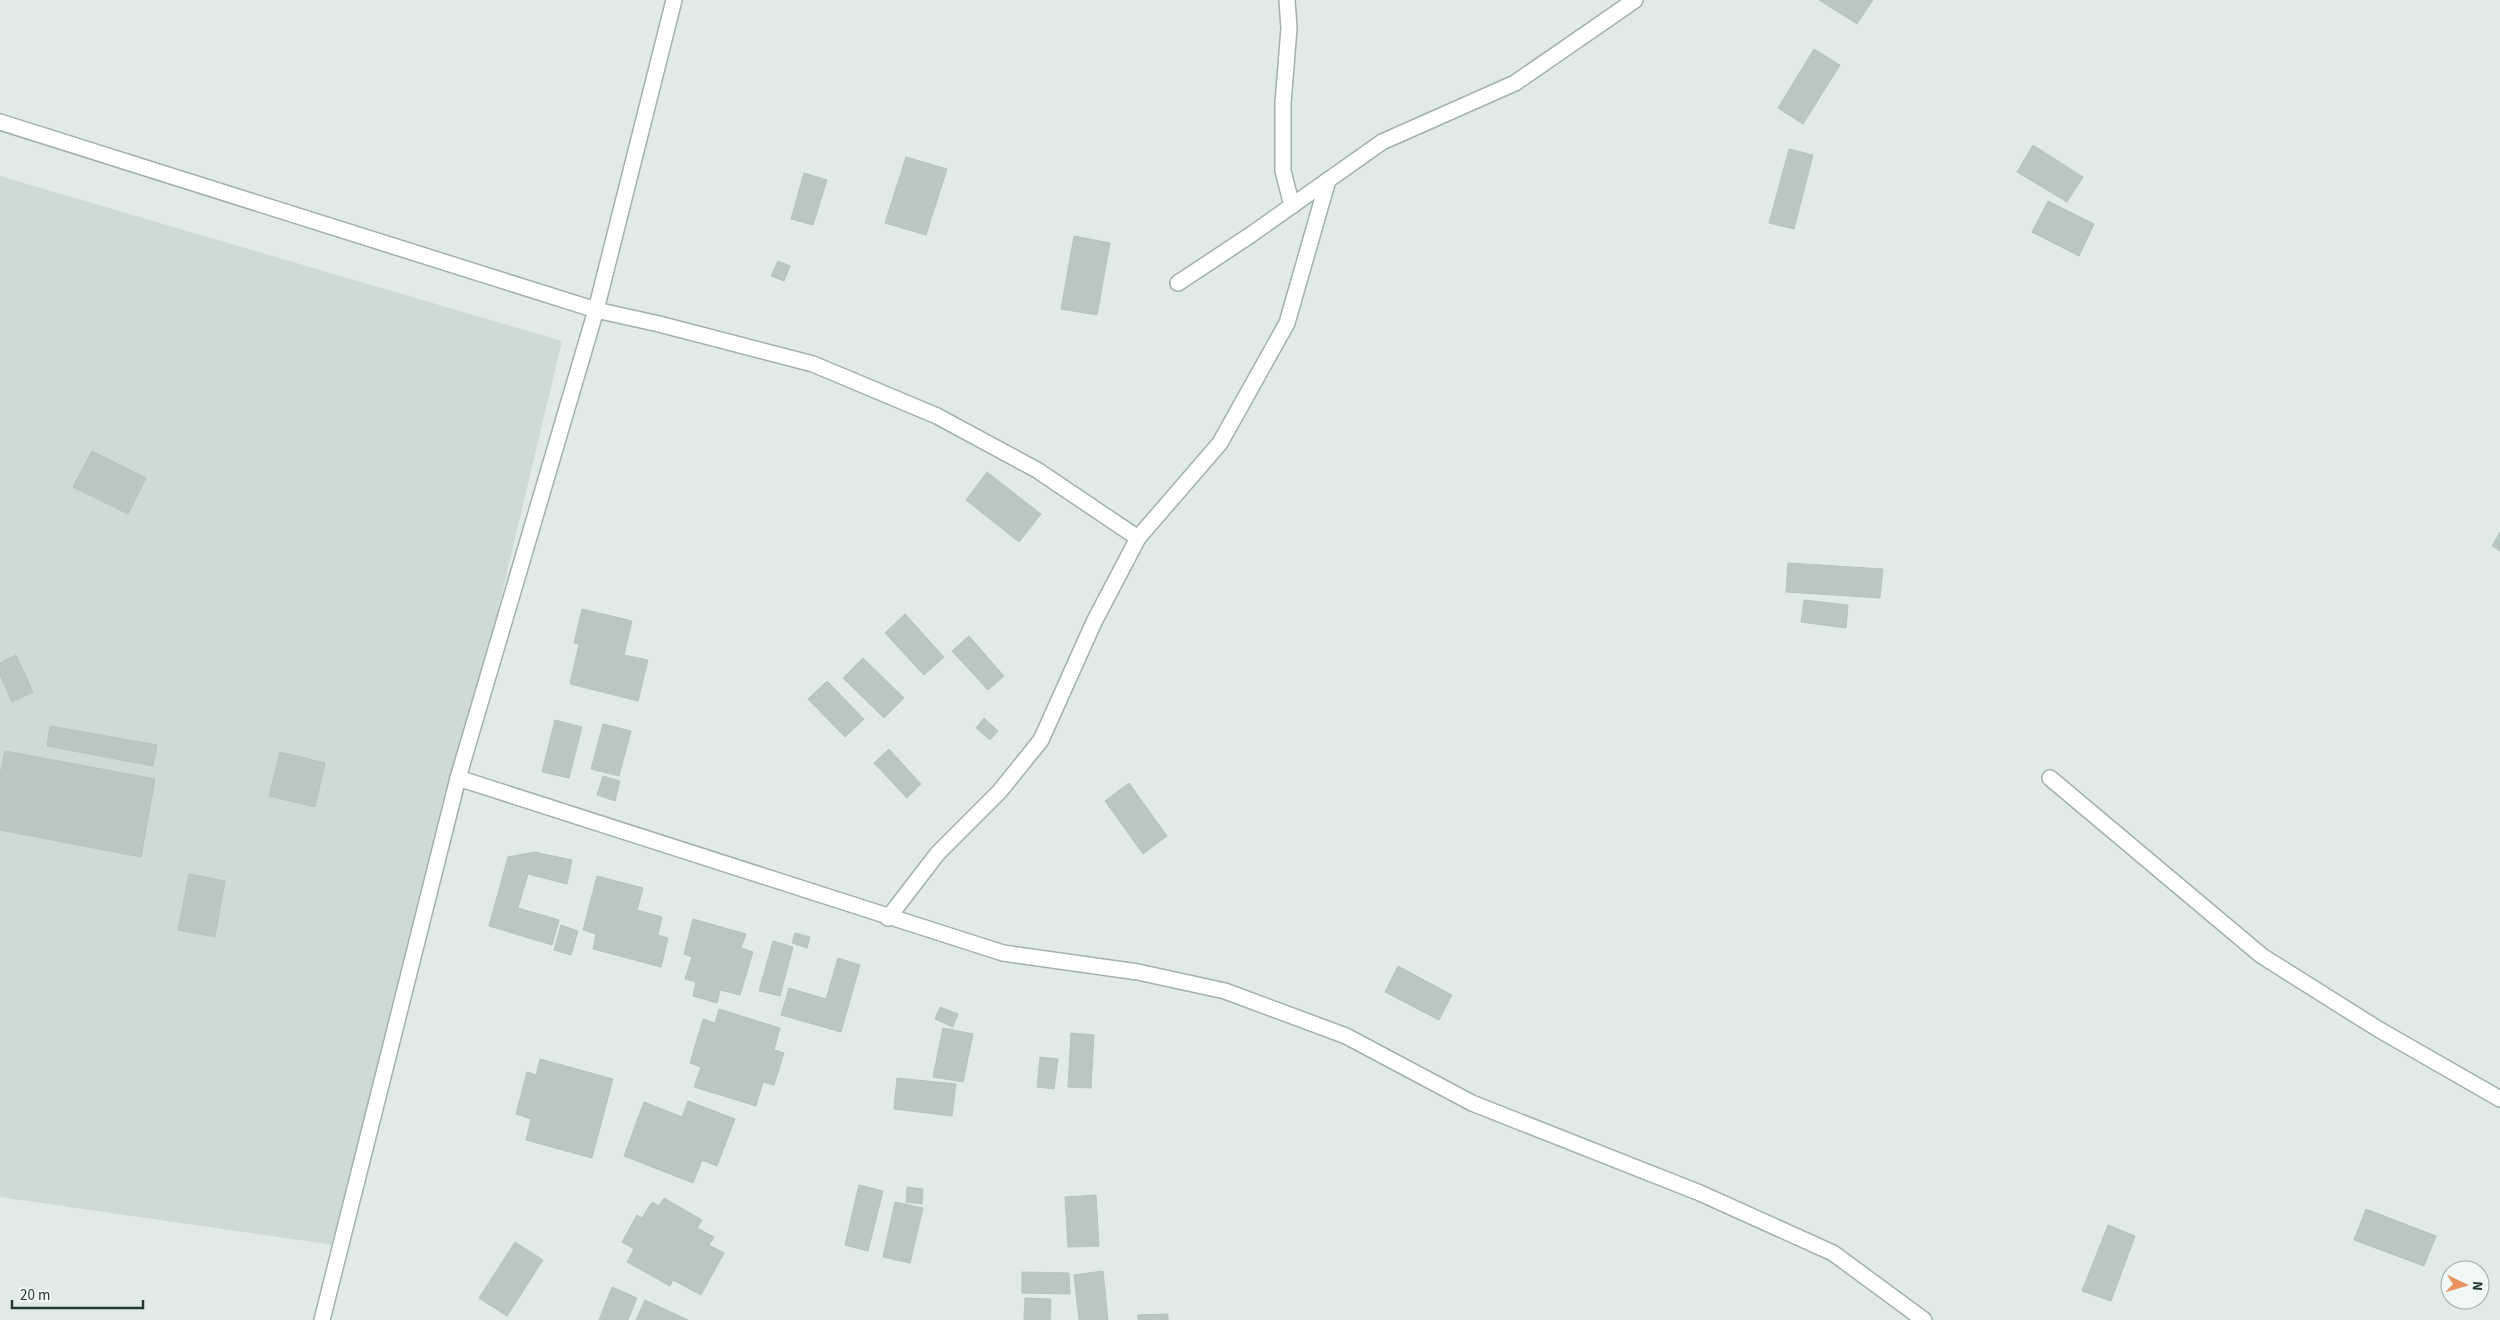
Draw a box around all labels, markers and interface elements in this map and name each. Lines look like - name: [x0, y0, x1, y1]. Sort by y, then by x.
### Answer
- north arrow: [2440, 1260, 2490, 1310]
- scale bar: [12, 1278, 144, 1310]
- text: N: [2467, 1281, 2487, 1292]
- text: 20 m: [20, 1285, 50, 1306]

